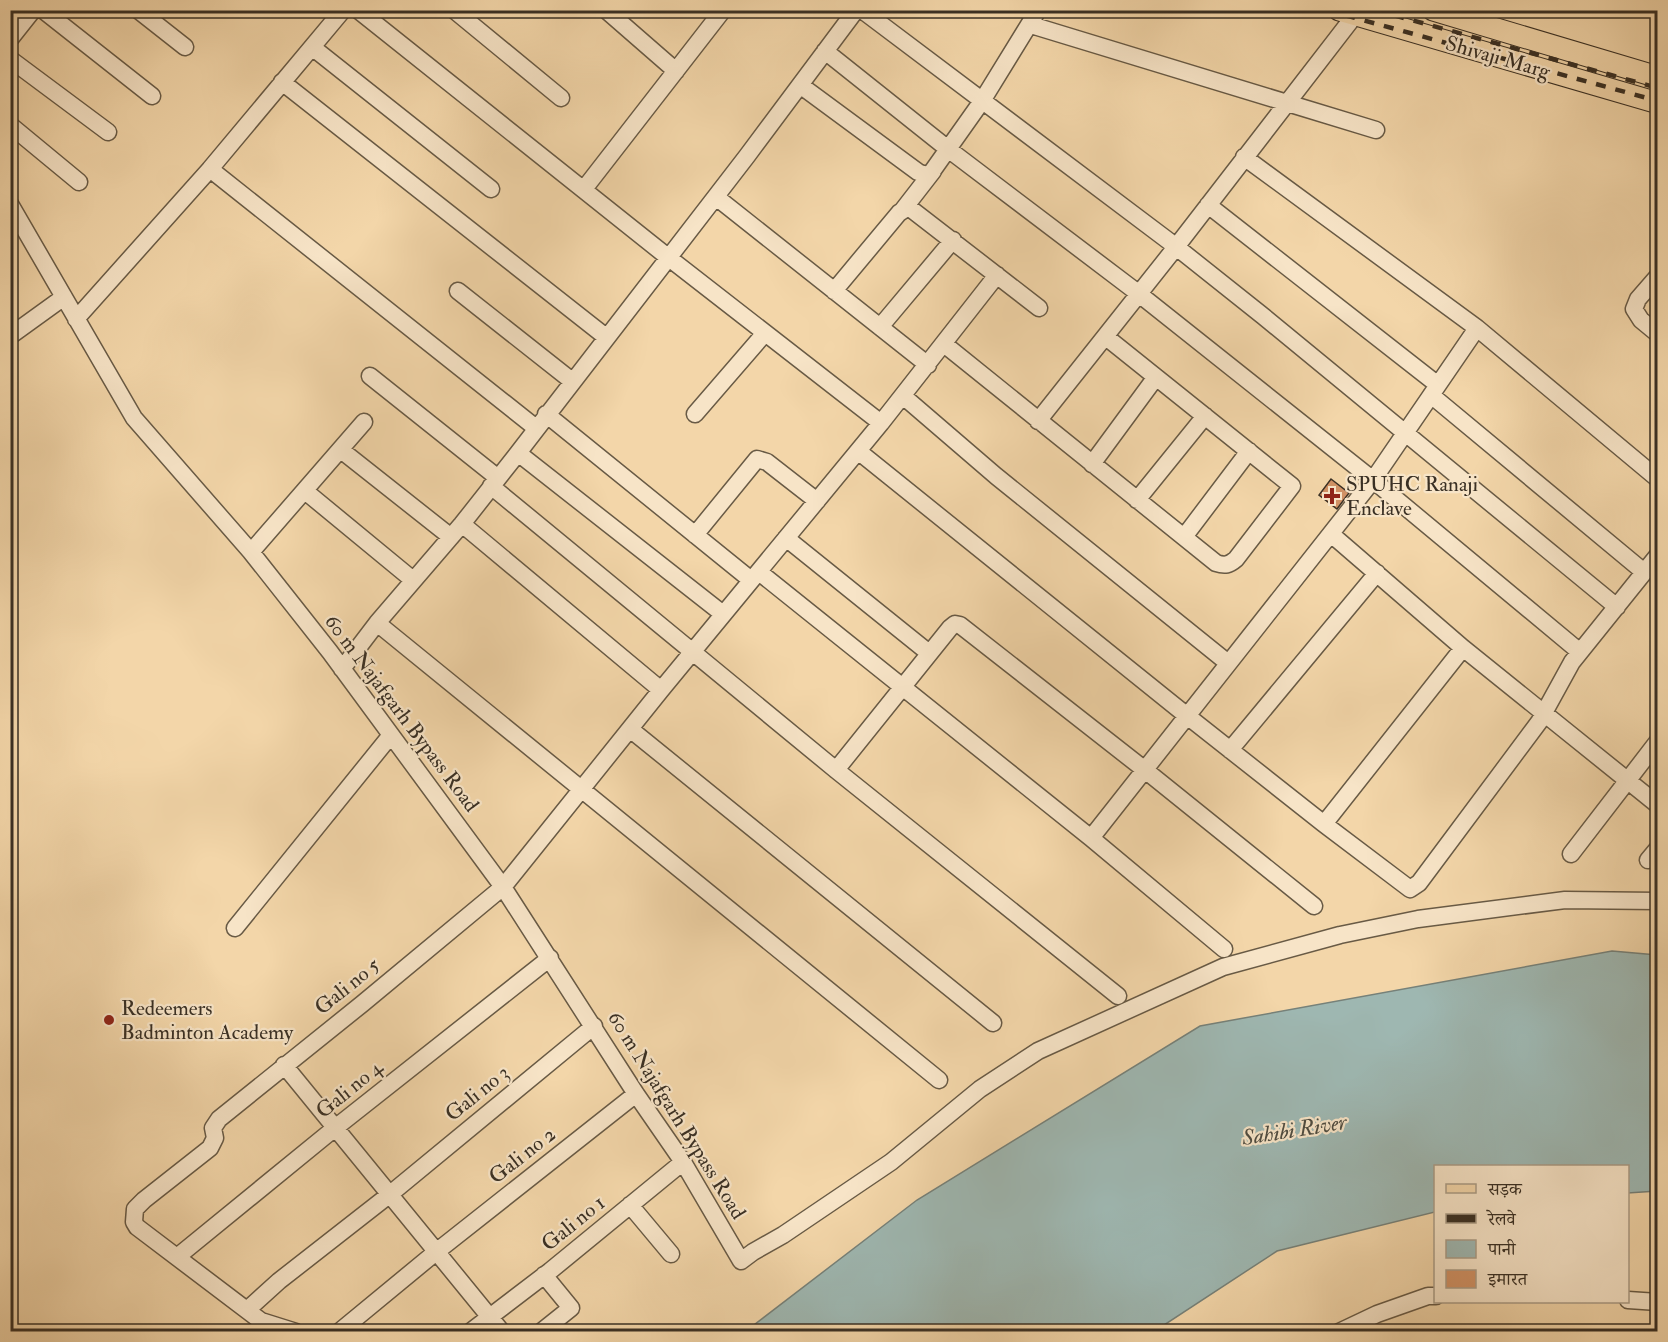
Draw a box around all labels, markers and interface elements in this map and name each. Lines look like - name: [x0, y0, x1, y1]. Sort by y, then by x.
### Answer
- street label: Shivaji Marg: [1442, 30, 1554, 85]
- place label: SPUHC Ranaji Enclave: [1346, 471, 1478, 522]
- marker: SPUHC Ranaji Enclave: [1323, 487, 1341, 505]
- street label: 60 m Najafgarh Bypass Road: [318, 609, 485, 818]
- street label: Gali no 5: [309, 951, 386, 1021]
- place label: Redeemers Badminton Academy: [121, 995, 294, 1046]
- street label: 60 m Najafgarh Bypass Road: [601, 1006, 752, 1225]
- marker: Redeemers Badminton Academy: [102, 1013, 116, 1027]
- street label: Gali no 4: [310, 1053, 390, 1125]
- street label: Gali no 3: [440, 1059, 515, 1127]
- water label: Sahibi River: [1239, 1108, 1350, 1152]
- street label: Gali no 2: [483, 1121, 561, 1190]
- legend: [1434, 1165, 1629, 1303]
- text: सड़क: [1487, 1178, 1523, 1201]
- street label: Gali no 1: [536, 1189, 611, 1257]
- text: रेलवे: [1486, 1208, 1517, 1231]
- text: पानी: [1487, 1238, 1517, 1261]
- text: इमारत: [1487, 1268, 1528, 1291]

